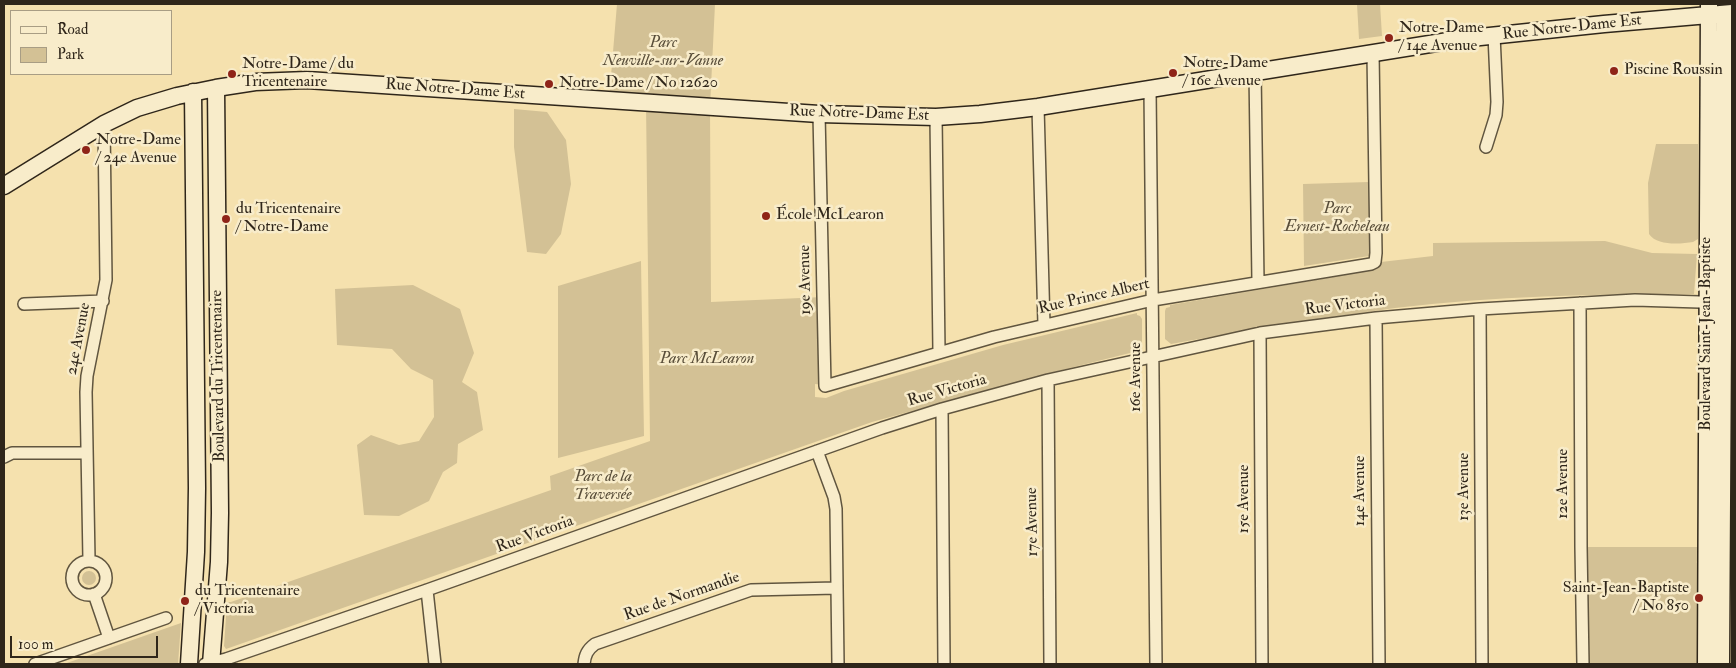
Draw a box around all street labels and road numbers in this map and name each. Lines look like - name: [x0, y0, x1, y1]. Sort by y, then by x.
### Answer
- street label: Rue Notre-Dame Est: [1501, 11, 1643, 45]
- street label: Rue Notre-Dame Est: [384, 76, 526, 104]
- street label: Rue Notre-Dame Est: [789, 102, 929, 126]
- street label: Boulevard Saint-Jean-Baptiste: [1697, 237, 1717, 431]
- street label: 19e Avenue: [796, 245, 816, 315]
- street label: Rue Prince Albert: [1036, 275, 1152, 319]
- street label: Boulevard du Tricentenaire: [208, 290, 230, 462]
- street label: Rue Victoria: [1304, 292, 1386, 320]
- street label: 24e Avenue: [63, 301, 95, 377]
- street label: 16e Avenue: [1127, 342, 1147, 412]
- street label: Rue Victoria: [905, 371, 989, 411]
- street label: 12e Avenue: [1554, 449, 1574, 519]
- street label: 13e Avenue: [1455, 453, 1475, 521]
- street label: 14e Avenue: [1351, 456, 1371, 526]
- street label: 15e Avenue: [1235, 464, 1255, 534]
- street label: 17e Avenue: [1023, 487, 1043, 557]
- street label: Rue Victoria: [494, 512, 576, 558]
- street label: Rue de Normandie: [622, 568, 742, 626]

